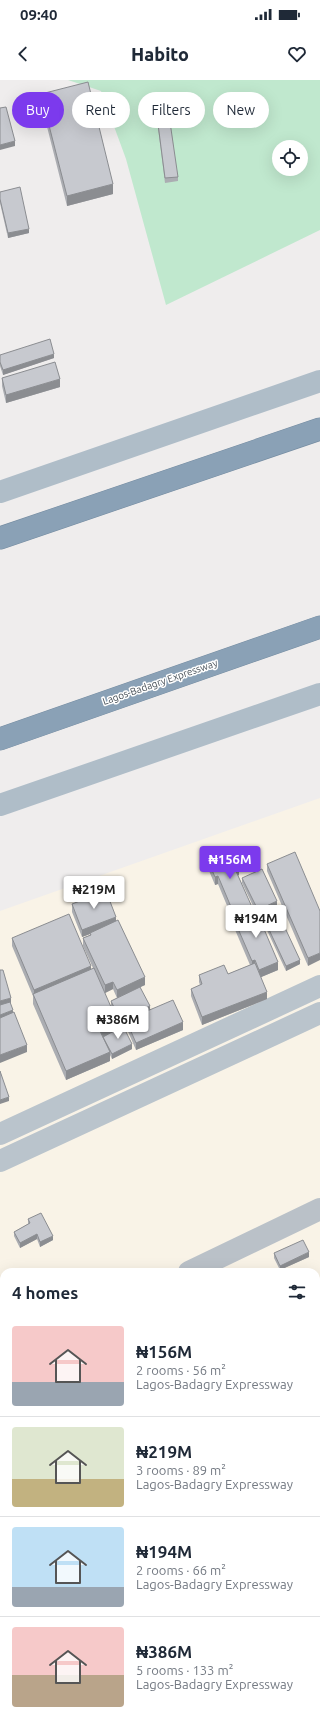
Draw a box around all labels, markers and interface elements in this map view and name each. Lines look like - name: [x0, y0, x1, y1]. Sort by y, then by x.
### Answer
- text: 09:40: [20, 6, 58, 23]
- icon: back: [12, 43, 34, 65]
- icon: heart: [286, 43, 308, 65]
- text: Habito: [131, 44, 189, 64]
- chip: Buy: [12, 92, 64, 128]
- chip: Rent: [72, 92, 130, 128]
- chip: Filters: [138, 92, 205, 128]
- chip: New: [213, 92, 269, 128]
- map controls: [272, 140, 308, 176]
- button: locate: [272, 140, 308, 176]
- street label: Lagos-Badagry Expressway: [101, 657, 219, 707]
- pin: ₦156M: [202, 846, 258, 880]
- text: ₦156M: [209, 852, 251, 866]
- pin: ₦219M: [66, 876, 122, 910]
- text: ₦219M: [73, 882, 115, 896]
- pin: ₦194M: [228, 905, 284, 939]
- text: ₦194M: [235, 911, 277, 925]
- pin: ₦386M: [90, 1006, 146, 1040]
- text: ₦386M: [97, 1012, 139, 1026]
- icon: filters: [286, 1281, 308, 1303]
- text: 4 homes: [12, 1283, 78, 1302]
- icon: home: [44, 1342, 92, 1390]
- text: ₦156M: [136, 1342, 192, 1361]
- text: 2 rooms · 56 m²: [136, 1363, 226, 1377]
- text: Lagos-Badagry Expressway: [136, 1377, 293, 1391]
- text: ₦219M: [136, 1442, 192, 1461]
- icon: home: [44, 1443, 92, 1491]
- text: 3 rooms · 89 m²: [136, 1463, 226, 1477]
- text: Lagos-Badagry Expressway: [136, 1477, 293, 1491]
- text: ₦194M: [136, 1542, 192, 1561]
- icon: home: [44, 1543, 92, 1591]
- text: 2 rooms · 66 m²: [136, 1563, 226, 1577]
- text: Lagos-Badagry Expressway: [136, 1577, 293, 1591]
- text: ₦386M: [136, 1642, 192, 1661]
- icon: home: [44, 1643, 92, 1691]
- text: 5 rooms · 133 m²: [136, 1663, 233, 1677]
- text: Lagos-Badagry Expressway: [136, 1677, 293, 1691]

